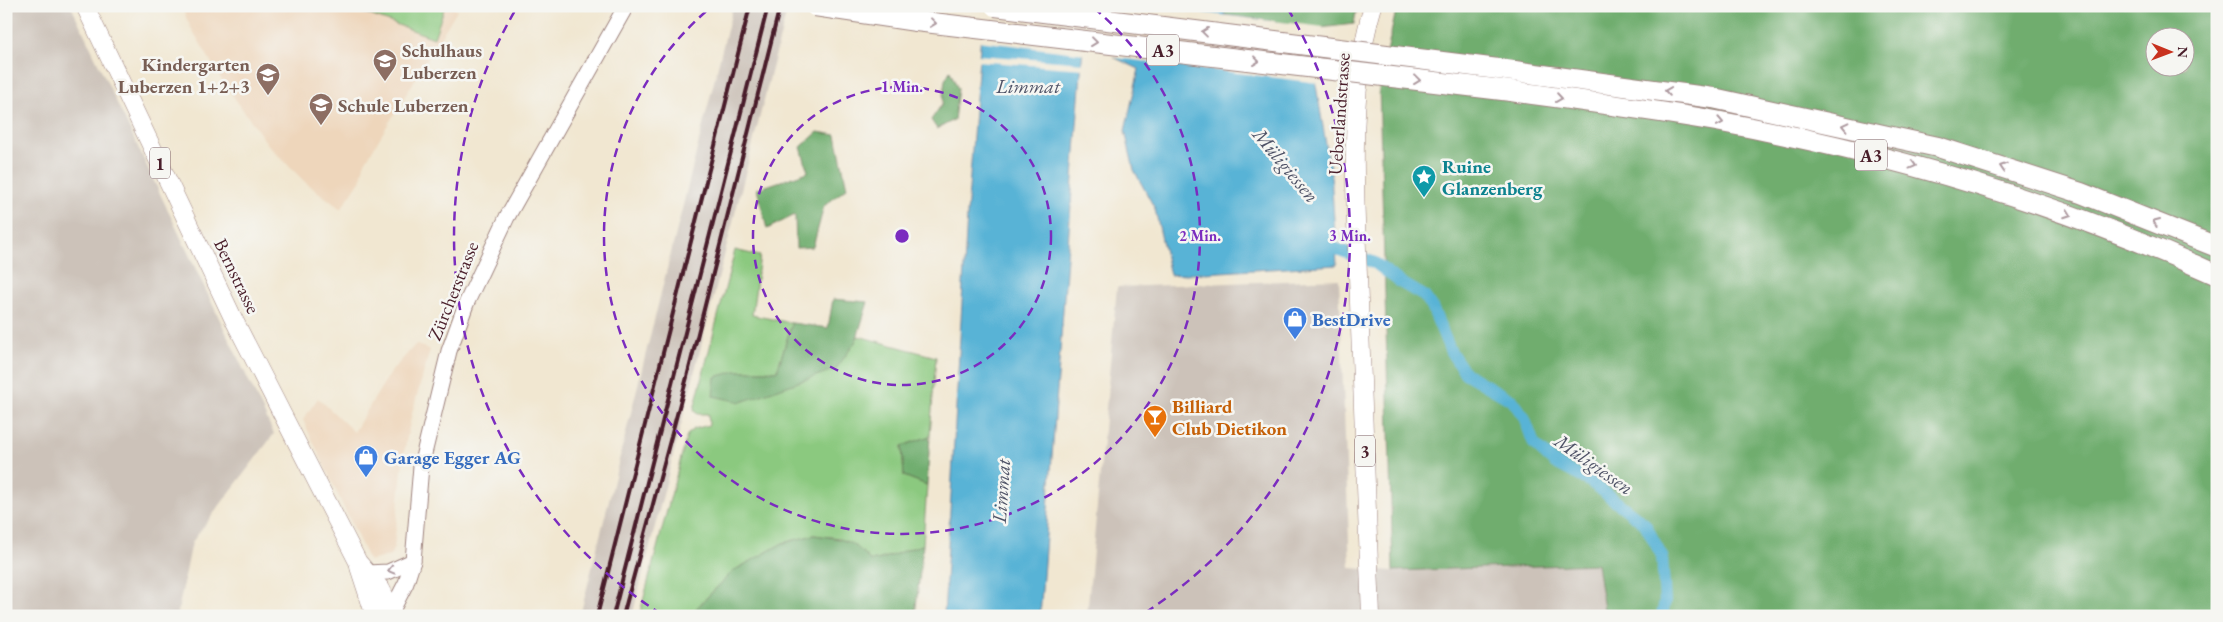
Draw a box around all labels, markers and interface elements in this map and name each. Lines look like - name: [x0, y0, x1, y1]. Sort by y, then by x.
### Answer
- one-way arrow: [929, 17, 937, 28]
- one-way arrow: [1200, 27, 1208, 38]
- north arrow: [2146, 28, 2196, 78]
- road number: A3: [1147, 34, 1179, 66]
- one-way arrow: [1091, 36, 1099, 47]
- place label: Schulhaus Luberzen: [402, 38, 482, 85]
- text: N: [2174, 46, 2192, 59]
- school or university icon: Schulhaus Luberzen: [372, 48, 398, 82]
- place label: Kindergarten Luberzen 1+2+3: [118, 52, 250, 99]
- street label: Ueberlandstrasse: [1322, 52, 1356, 176]
- one-way arrow: [1252, 55, 1260, 66]
- school or university icon: Kindergarten Luberzen 1+2+3: [255, 62, 281, 96]
- water label: Limmat: [995, 73, 1061, 99]
- one-way arrow: [1413, 74, 1421, 85]
- text: 1 Min.: [881, 77, 923, 96]
- one-way arrow: [1664, 87, 1673, 97]
- school or university icon: Schule Luberzen: [308, 92, 334, 126]
- one-way arrow: [1556, 92, 1564, 103]
- place label: Schule Luberzen: [338, 93, 469, 118]
- one-way arrow: [1716, 116, 1724, 126]
- water label: Müligiessen: [1246, 121, 1325, 208]
- one-way arrow: [1840, 121, 1849, 132]
- road number: A3: [1855, 140, 1887, 170]
- road number: 1: [150, 148, 170, 178]
- place label: Ruine Glanzenberg: [1442, 154, 1543, 201]
- one-way arrow: [1908, 159, 1917, 170]
- one-way arrow: [1999, 163, 2008, 173]
- place icon: Ruine Glanzenberg: [1411, 164, 1437, 198]
- one-way arrow: [2063, 208, 2071, 218]
- one-way arrow: [2152, 217, 2161, 228]
- text: 2 Min.: [1179, 226, 1221, 245]
- text: 3 Min.: [1329, 226, 1371, 245]
- centre of rings: [893, 227, 911, 245]
- street label: Bernstrasse: [208, 234, 266, 318]
- street label: Zürcherstrasse: [422, 238, 484, 344]
- shop icon: BestDrive: [1282, 306, 1308, 340]
- place label: BestDrive: [1312, 307, 1391, 332]
- place label: Billiard Club Dietikon: [1172, 394, 1287, 441]
- bar icon: Billiard Club Dietikon: [1142, 404, 1168, 438]
- water label: Müligiessen: [1549, 427, 1638, 500]
- road number: 3: [1355, 436, 1375, 466]
- shop icon: Garage Egger AG: [353, 444, 379, 478]
- place label: Garage Egger AG: [384, 445, 521, 470]
- water label: Limmat: [986, 457, 1016, 525]
- one-way arrow: [387, 564, 396, 575]

